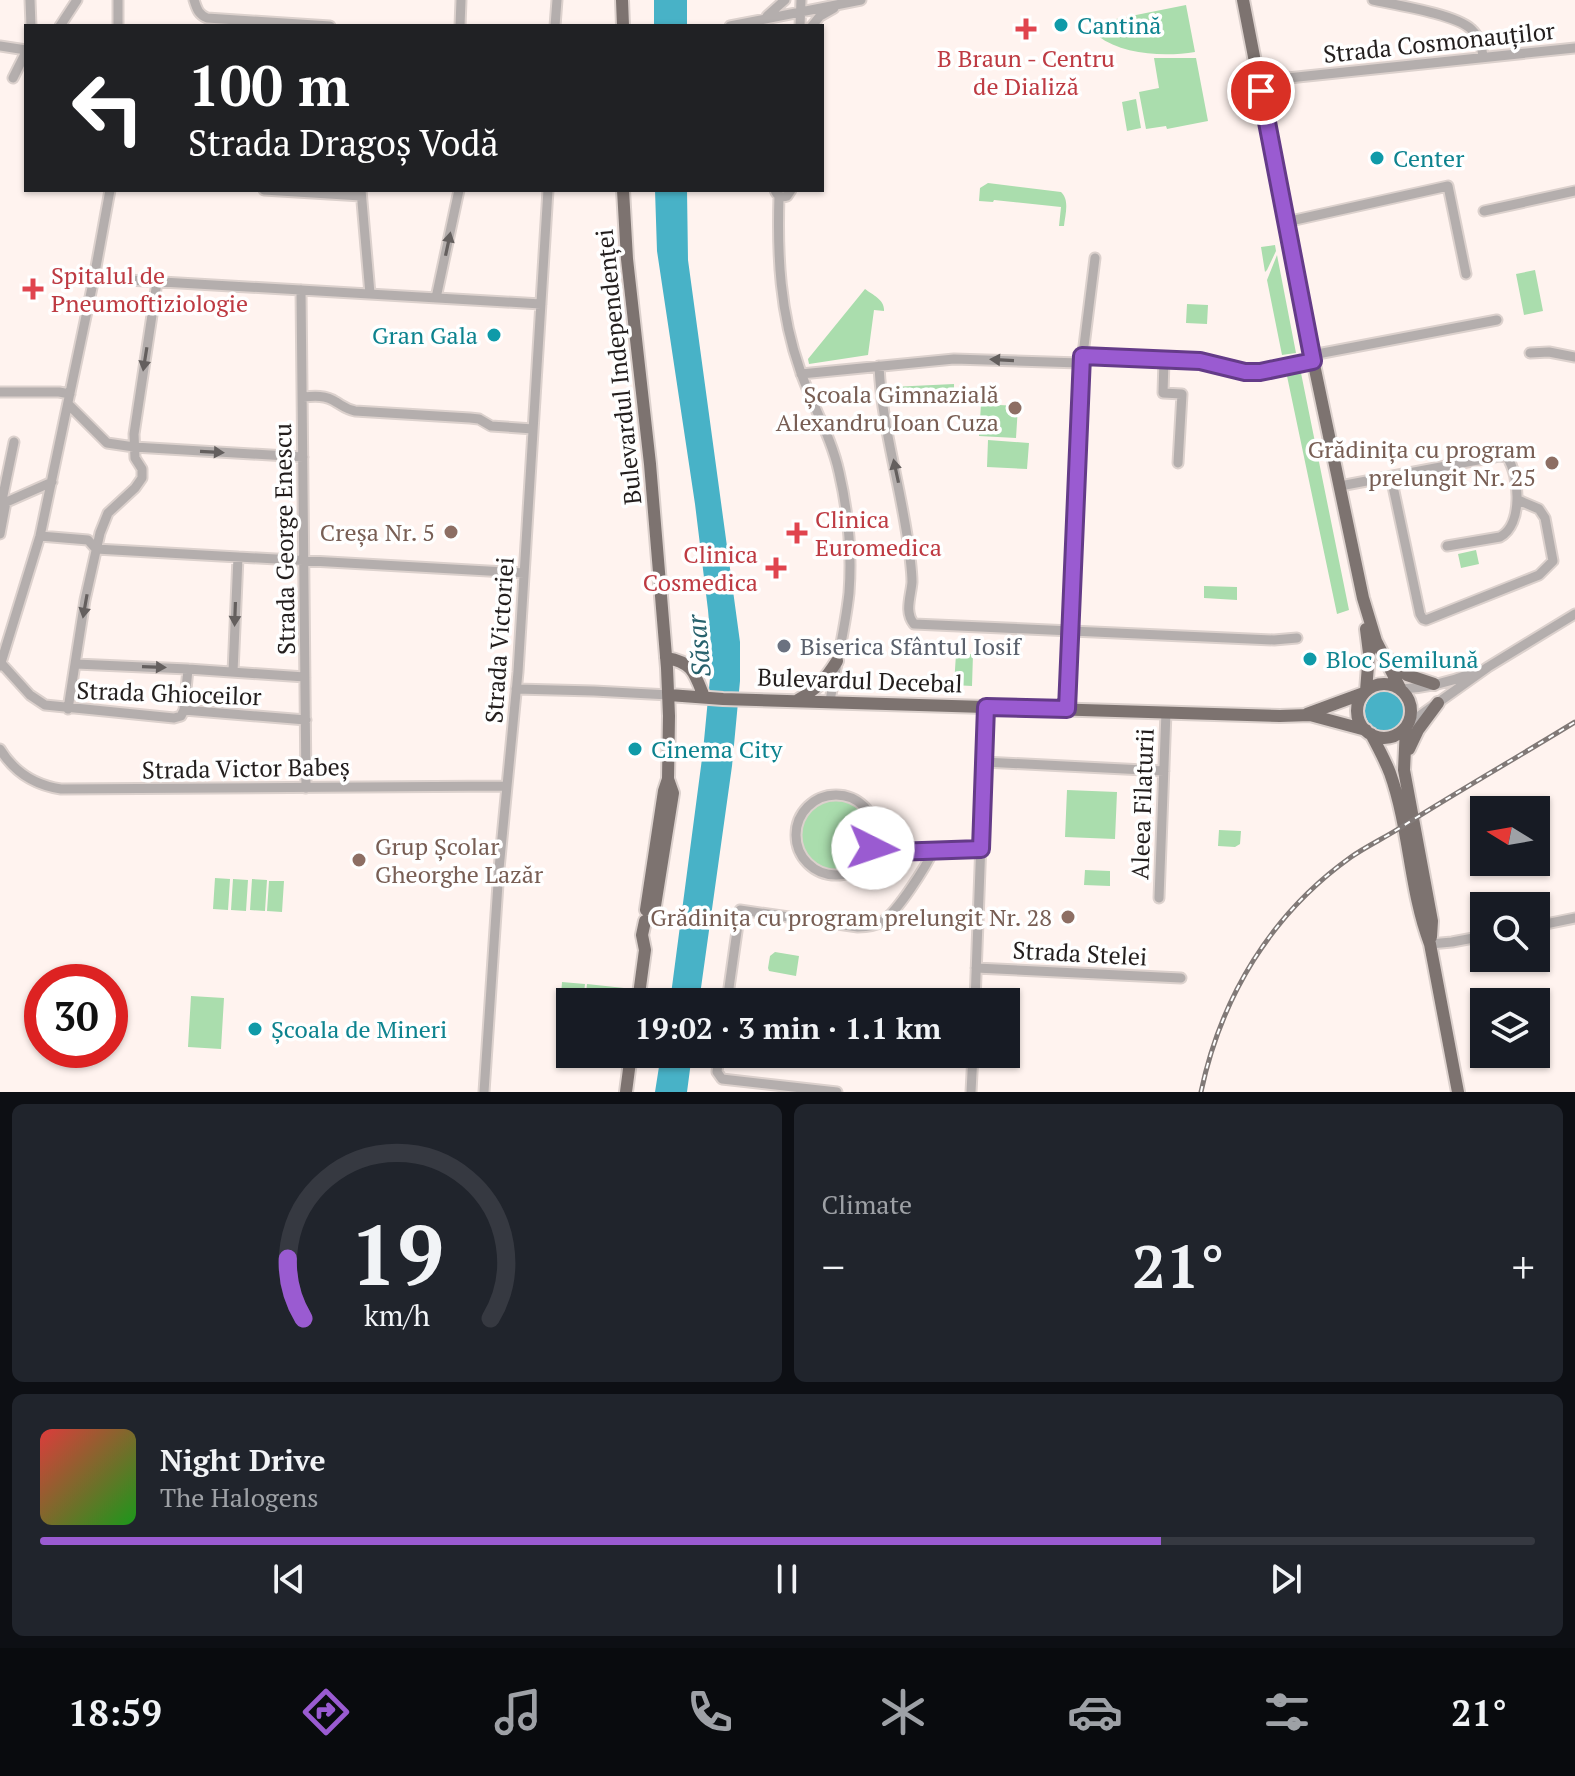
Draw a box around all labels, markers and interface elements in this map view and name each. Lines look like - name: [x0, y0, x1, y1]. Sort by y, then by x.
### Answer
- place label: Cantină: [1077, 9, 1161, 41]
- street label: Strada Cosmonauților: [1322, 14, 1557, 70]
- marker: Cantină: [1052, 16, 1070, 34]
- marker: B Braun - Centru de Dializă: [1015, 18, 1037, 40]
- place label: B Braun - Centru de Dializă: [937, 42, 1115, 102]
- text: 100 m: [188, 48, 350, 122]
- icon: left: [56, 56, 160, 160]
- pin: [1227, 57, 1295, 125]
- icon: arrive: [1239, 69, 1283, 113]
- text: Strada Dragoș Vodă: [188, 119, 499, 166]
- place label: Center: [1393, 142, 1465, 174]
- marker: Center: [1368, 149, 1386, 167]
- street label: Bulevardul Independenței: [588, 228, 648, 506]
- one-way arrow: [442, 231, 455, 256]
- place label: Spitalul de Pneumoftiziologie: [51, 259, 248, 319]
- marker: Spitalul de Pneumoftiziologie: [22, 278, 44, 300]
- place label: Gran Gala: [372, 319, 478, 351]
- marker: Gran Gala: [485, 326, 503, 344]
- one-way arrow: [139, 347, 151, 372]
- one-way arrow: [989, 353, 1014, 366]
- place label: Școala Gimnazială Alexandru Ioan Cuza: [776, 378, 999, 438]
- marker: Școala Gimnazială Alexandru Ioan Cuza: [1006, 399, 1024, 417]
- street label: Strada George Enescu: [266, 423, 302, 655]
- place label: Grădinița cu program prelungit Nr. 25: [1308, 433, 1536, 493]
- one-way arrow: [200, 446, 225, 459]
- marker: Grădinița cu program prelungit Nr. 25: [1543, 454, 1561, 472]
- one-way arrow: [889, 458, 902, 483]
- place label: Clinica Euromedica: [815, 503, 942, 563]
- place label: Creșa Nr. 5: [320, 516, 435, 548]
- marker: Clinica Euromedica: [786, 522, 808, 544]
- marker: Creșa Nr. 5: [442, 523, 460, 541]
- place label: Clinica Cosmedica: [643, 538, 758, 598]
- street label: Strada Victoriei: [477, 556, 521, 724]
- marker: Clinica Cosmedica: [765, 557, 787, 579]
- one-way arrow: [78, 594, 90, 619]
- one-way arrow: [228, 602, 241, 627]
- water label: Săsar: [678, 612, 718, 679]
- place label: Biserica Sfântul Iosif: [800, 630, 1023, 662]
- marker: Biserica Sfântul Iosif: [775, 637, 793, 655]
- place label: Bloc Semilună: [1326, 643, 1479, 675]
- marker: Bloc Semilună: [1301, 650, 1319, 668]
- street label: Bulevardul Decebal: [757, 660, 963, 700]
- one-way arrow: [142, 661, 167, 674]
- street label: Strada Ghioceilor: [76, 674, 263, 712]
- street label: Aleea Filaturii: [1123, 728, 1161, 880]
- place label: Cinema City: [651, 733, 783, 765]
- marker: Cinema City: [626, 740, 644, 758]
- street label: Strada Victor Babeș: [142, 750, 350, 786]
- north arrow: [1470, 796, 1550, 876]
- map controls: [1470, 796, 1550, 1068]
- position arrow: [831, 806, 915, 890]
- place label: Grup Școlar Gheorghe Lazăr: [375, 830, 544, 890]
- marker: Grup Școlar Gheorghe Lazăr: [350, 851, 368, 869]
- button: search: [1470, 892, 1550, 972]
- place label: Grădinița cu program prelungit Nr. 28: [650, 901, 1052, 933]
- marker: Grădinița cu program prelungit Nr. 28: [1059, 908, 1077, 926]
- street label: Strada Stelei: [1012, 933, 1148, 973]
- speed limit sign: 30: [24, 964, 128, 1068]
- button: layers: [1470, 988, 1550, 1068]
- text: 19:02 · 3 min · 1.1 km: [635, 1008, 941, 1048]
- place label: Școala de Mineri: [271, 1013, 447, 1045]
- marker: Școala de Mineri: [246, 1020, 264, 1038]
- text: Climate: [822, 1187, 912, 1221]
- text: 19: [350, 1199, 444, 1309]
- text: 21°: [1132, 1226, 1225, 1305]
- text: −: [822, 1237, 845, 1296]
- text: +: [1512, 1237, 1535, 1296]
- text: km/h: [364, 1296, 430, 1334]
- text: Night Drive: [160, 1440, 326, 1480]
- text: The Halogens: [160, 1480, 318, 1514]
- icon: previous: [267, 1557, 311, 1601]
- icon: pause: [765, 1557, 809, 1601]
- icon: next: [1264, 1557, 1308, 1601]
- icon: directions: [298, 1684, 354, 1740]
- icon: music: [490, 1684, 546, 1740]
- icon: phone: [682, 1684, 738, 1740]
- icon: climate: [875, 1684, 931, 1740]
- icon: car: [1067, 1684, 1123, 1740]
- icon: filters: [1259, 1684, 1315, 1740]
- text: 18:59: [68, 1689, 162, 1736]
- text: 21°: [1451, 1689, 1507, 1736]

